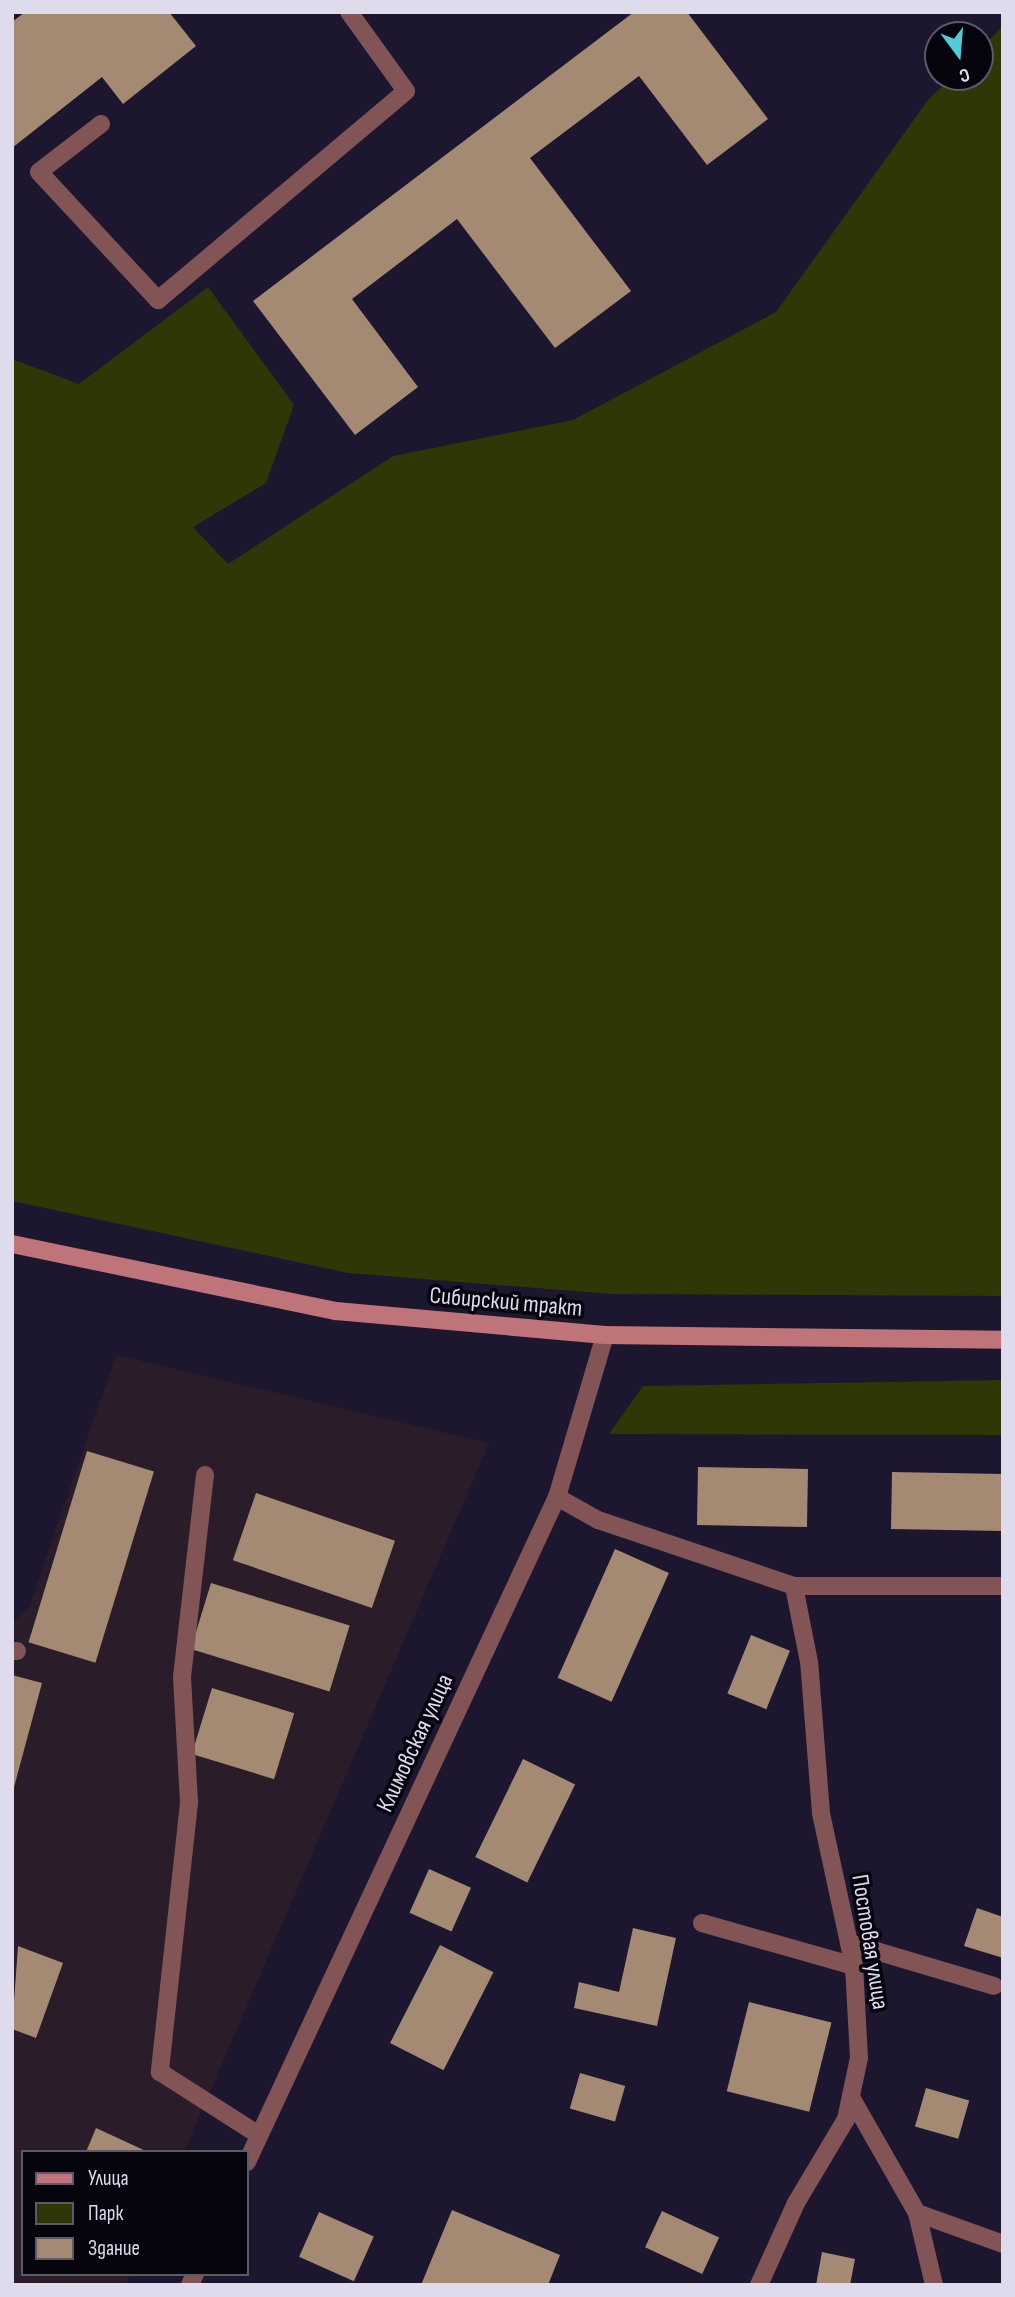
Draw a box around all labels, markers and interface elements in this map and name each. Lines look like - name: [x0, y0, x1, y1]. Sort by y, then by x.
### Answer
- north arrow: [924, 21, 994, 91]
- text: С: [957, 62, 972, 87]
- street label: Сибирский тракт: [428, 1281, 584, 1323]
- street label: Климовская улица: [370, 1669, 460, 1817]
- street label: Постовая улица: [845, 1872, 895, 2012]
- legend: [21, 2150, 248, 2276]
- text: Улица: [88, 2166, 129, 2191]
- text: Парк: [88, 2201, 123, 2226]
- text: Здание: [88, 2236, 140, 2261]

